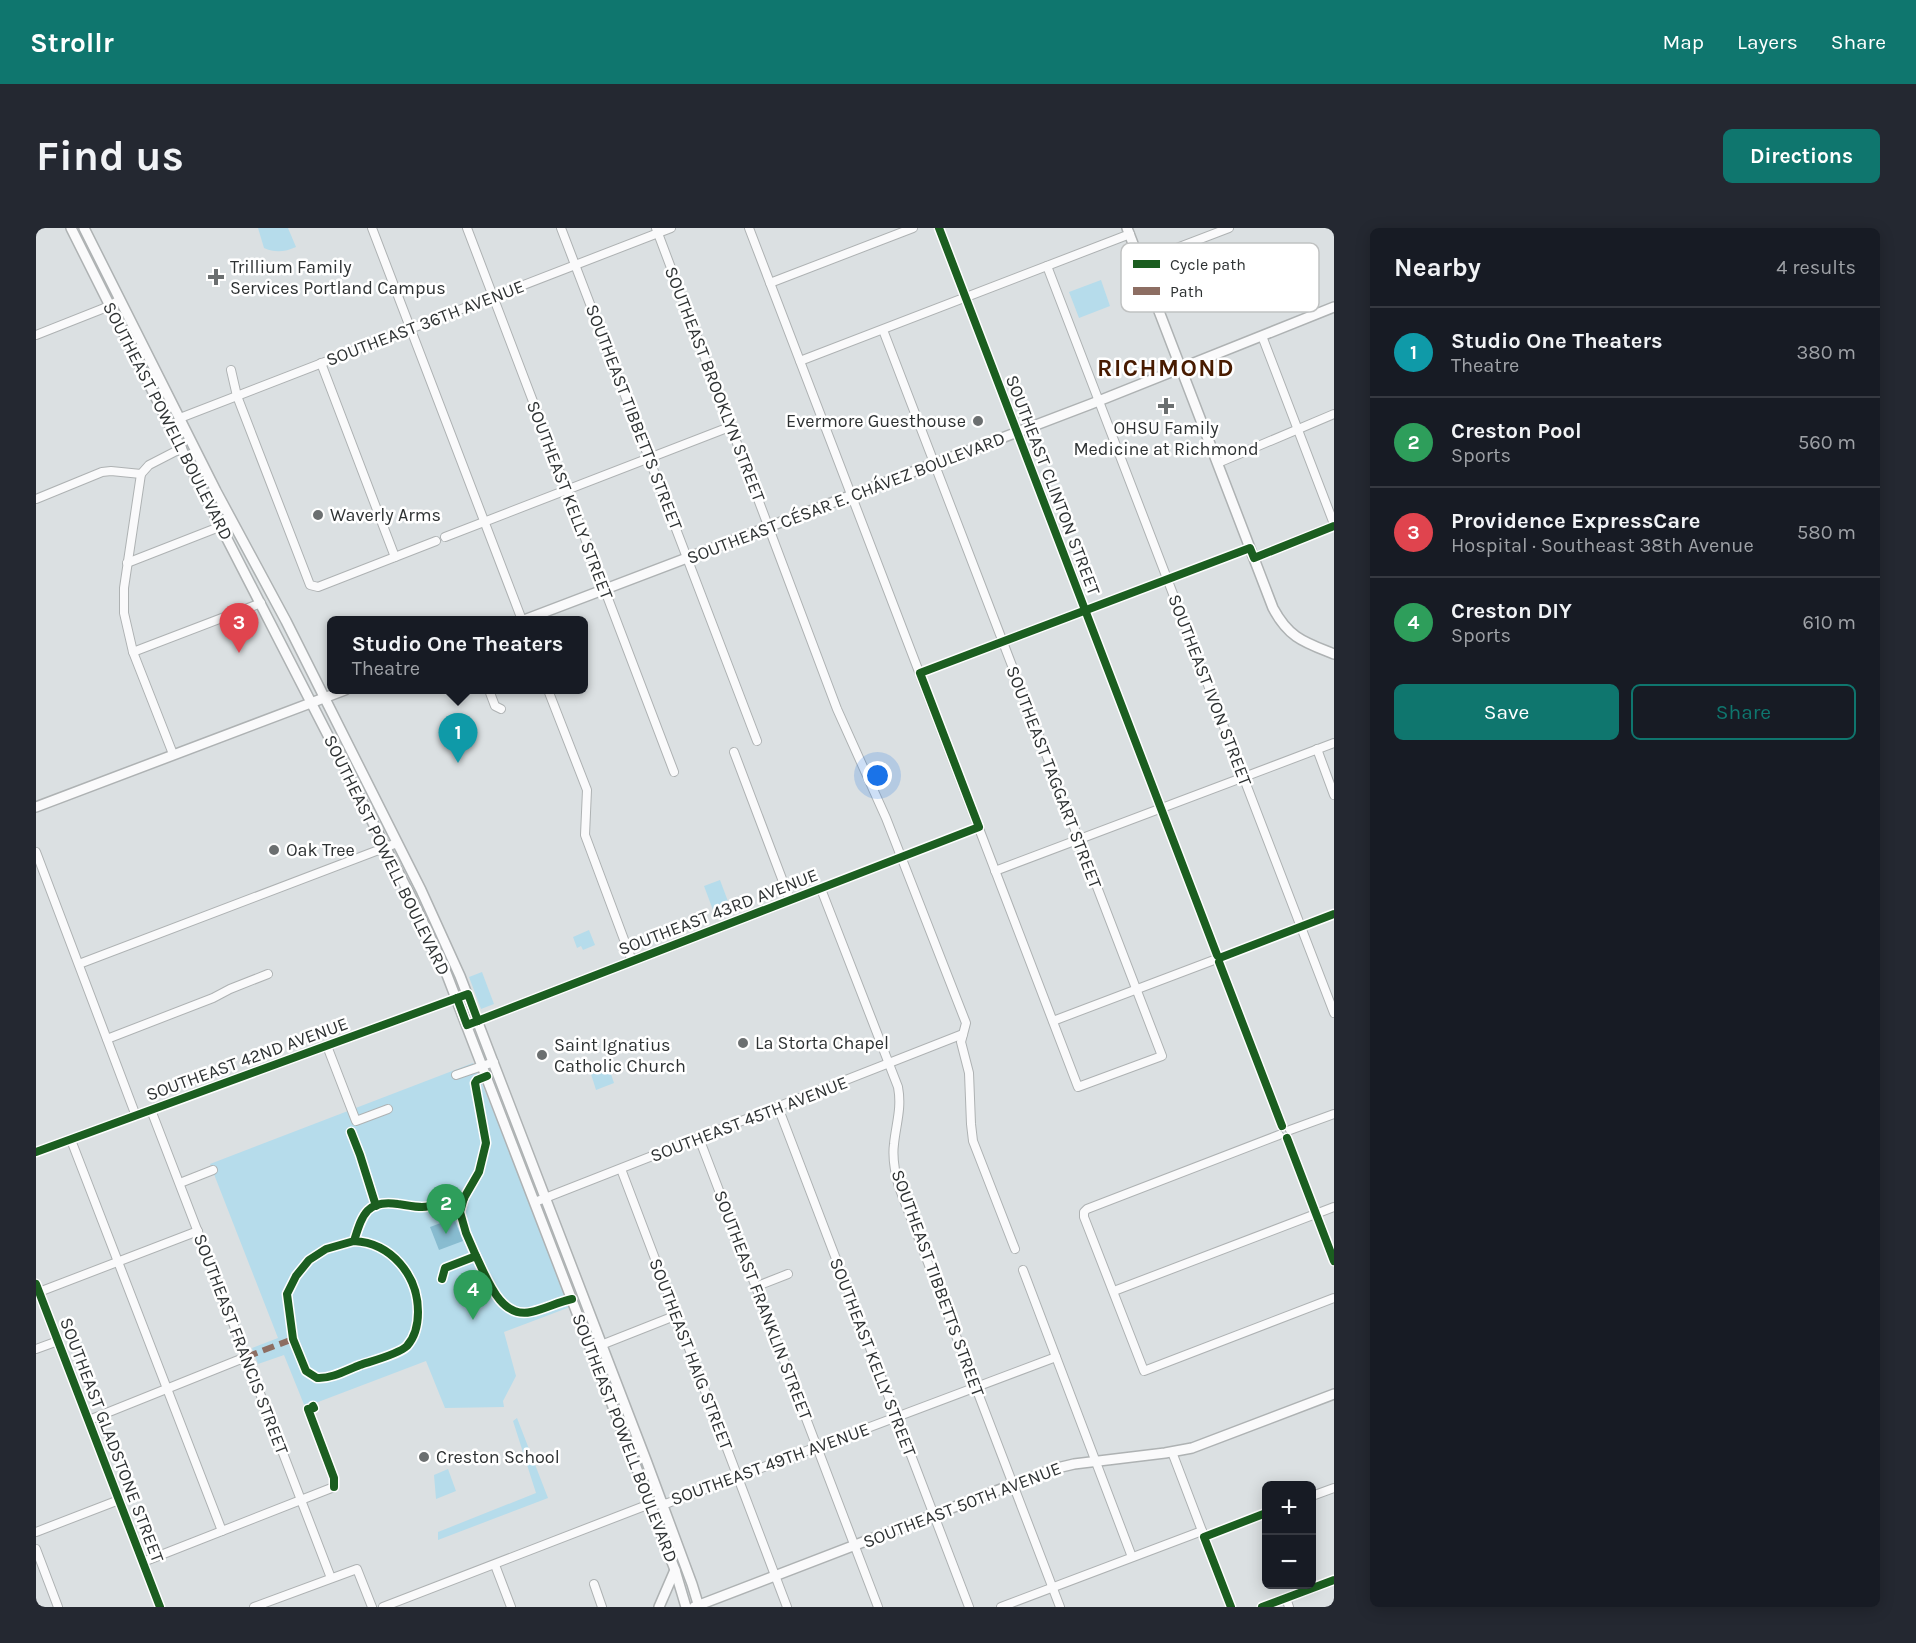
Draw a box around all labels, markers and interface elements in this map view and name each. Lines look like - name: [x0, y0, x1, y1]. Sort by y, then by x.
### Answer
- text: Strollr: [30, 26, 114, 59]
- text: Map: [1662, 30, 1704, 54]
- text: Layers: [1737, 30, 1798, 54]
- text: Share: [1831, 30, 1886, 54]
- button: Directions: [1723, 129, 1880, 183]
- text: Find us: [36, 131, 184, 181]
- legend: [1121, 243, 1319, 312]
- text: Nearby: [1394, 252, 1481, 283]
- text: Cycle path: [1170, 255, 1246, 274]
- place label: Trillium Family Services Portland Campus: [230, 256, 446, 299]
- text: 4 results: [1776, 256, 1856, 279]
- street label: SOUTHEAST BROOKLYN STREET: [660, 263, 770, 505]
- marker: Trillium Family Services Portland Campus: [207, 268, 225, 286]
- street label: SOUTHEAST 36TH AVENUE: [323, 275, 527, 371]
- text: Path: [1170, 282, 1203, 301]
- street label: SOUTHEAST POWELL BOULEVARD: [98, 298, 238, 544]
- street label: SOUTHEAST TIBBETTS STREET: [581, 301, 687, 533]
- text: Studio One Theaters: [1451, 328, 1663, 354]
- text: 1: [1410, 341, 1417, 364]
- text: 380 m: [1797, 341, 1856, 364]
- district label: RICHMOND: [1097, 354, 1235, 382]
- text: Theatre: [1451, 354, 1519, 377]
- street label: SOUTHEAST CLINTON STREET: [1001, 372, 1105, 598]
- marker: OHSU Family Medicine at Richmond: [1157, 397, 1175, 415]
- street label: SOUTHEAST KELLY STREET: [522, 398, 618, 602]
- place label: Evermore Guesthouse: [786, 410, 966, 432]
- marker: Evermore Guesthouse: [971, 414, 985, 428]
- place label: OHSU Family Medicine at Richmond: [1073, 417, 1259, 460]
- text: Creston Pool: [1451, 418, 1582, 444]
- street label: SOUTHEAST CÉSAR E. CHÁVEZ BOULEVARD: [683, 426, 1008, 569]
- text: 2: [1407, 431, 1420, 454]
- text: 560 m: [1798, 431, 1856, 454]
- text: Sports: [1451, 444, 1511, 467]
- place label: Waverly Arms: [330, 504, 441, 526]
- marker: Waverly Arms: [311, 508, 325, 522]
- text: Providence ExpressCare: [1451, 508, 1700, 534]
- text: 3: [1407, 521, 1420, 544]
- text: 580 m: [1797, 521, 1856, 544]
- text: Hospital · Southeast 38th Avenue: [1451, 534, 1754, 557]
- street label: SOUTHEAST IVON STREET: [1163, 591, 1257, 789]
- text: Creston DIY: [1451, 598, 1572, 624]
- pin: 3: [220, 604, 258, 653]
- text: 4: [1408, 611, 1419, 634]
- text: 610 m: [1803, 611, 1856, 634]
- popup: [327, 616, 588, 694]
- text: Sports: [1451, 624, 1511, 647]
- text: Studio One Theaters: [352, 631, 563, 657]
- text: Theatre: [352, 657, 420, 680]
- street label: SOUTHEAST TAGGART STREET: [1001, 663, 1107, 891]
- button: Save: [1394, 684, 1619, 740]
- button: Share: [1631, 684, 1856, 740]
- pin: 1: [438, 714, 478, 763]
- street label: SOUTHEAST POWELL BOULEVARD: [319, 731, 455, 979]
- your location: [863, 761, 892, 790]
- place label: Oak Tree: [286, 839, 355, 861]
- marker: Oak Tree: [267, 843, 281, 857]
- street label: SOUTHEAST 43RD AVENUE: [615, 864, 821, 960]
- street label: SOUTHEAST 42ND AVENUE: [143, 1012, 351, 1106]
- place label: La Storta Chapel: [755, 1032, 889, 1054]
- place label: Saint Ignatius Catholic Church: [554, 1034, 686, 1077]
- marker: La Storta Chapel: [736, 1036, 750, 1050]
- marker: Saint Ignatius Catholic Church: [535, 1048, 549, 1062]
- street label: SOUTHEAST 45TH AVENUE: [647, 1071, 851, 1167]
- street label: SOUTHEAST TIBBETTS STREET: [887, 1167, 989, 1399]
- pin: 2: [426, 1184, 466, 1234]
- street label: SOUTHEAST FRANKLIN STREET: [709, 1187, 817, 1423]
- street label: SOUTHEAST FRANCIS STREET: [189, 1231, 293, 1457]
- street label: SOUTHEAST HAIG STREET: [644, 1255, 738, 1453]
- street label: SOUTHEAST KELLY STREET: [825, 1255, 921, 1459]
- pin: 4: [454, 1270, 492, 1320]
- street label: SOUTHEAST POWELL BOULEVARD: [567, 1310, 683, 1566]
- street label: SOUTHEAST GLADSTONE STREET: [55, 1314, 169, 1566]
- street label: SOUTHEAST 49TH AVENUE: [668, 1418, 872, 1510]
- place label: Creston School: [436, 1446, 560, 1468]
- marker: Creston School: [417, 1450, 431, 1464]
- street label: SOUTHEAST 50TH AVENUE: [860, 1457, 1064, 1553]
- map controls: [1262, 1481, 1316, 1589]
- button: +: [1262, 1481, 1316, 1535]
- button: −: [1262, 1535, 1316, 1589]

